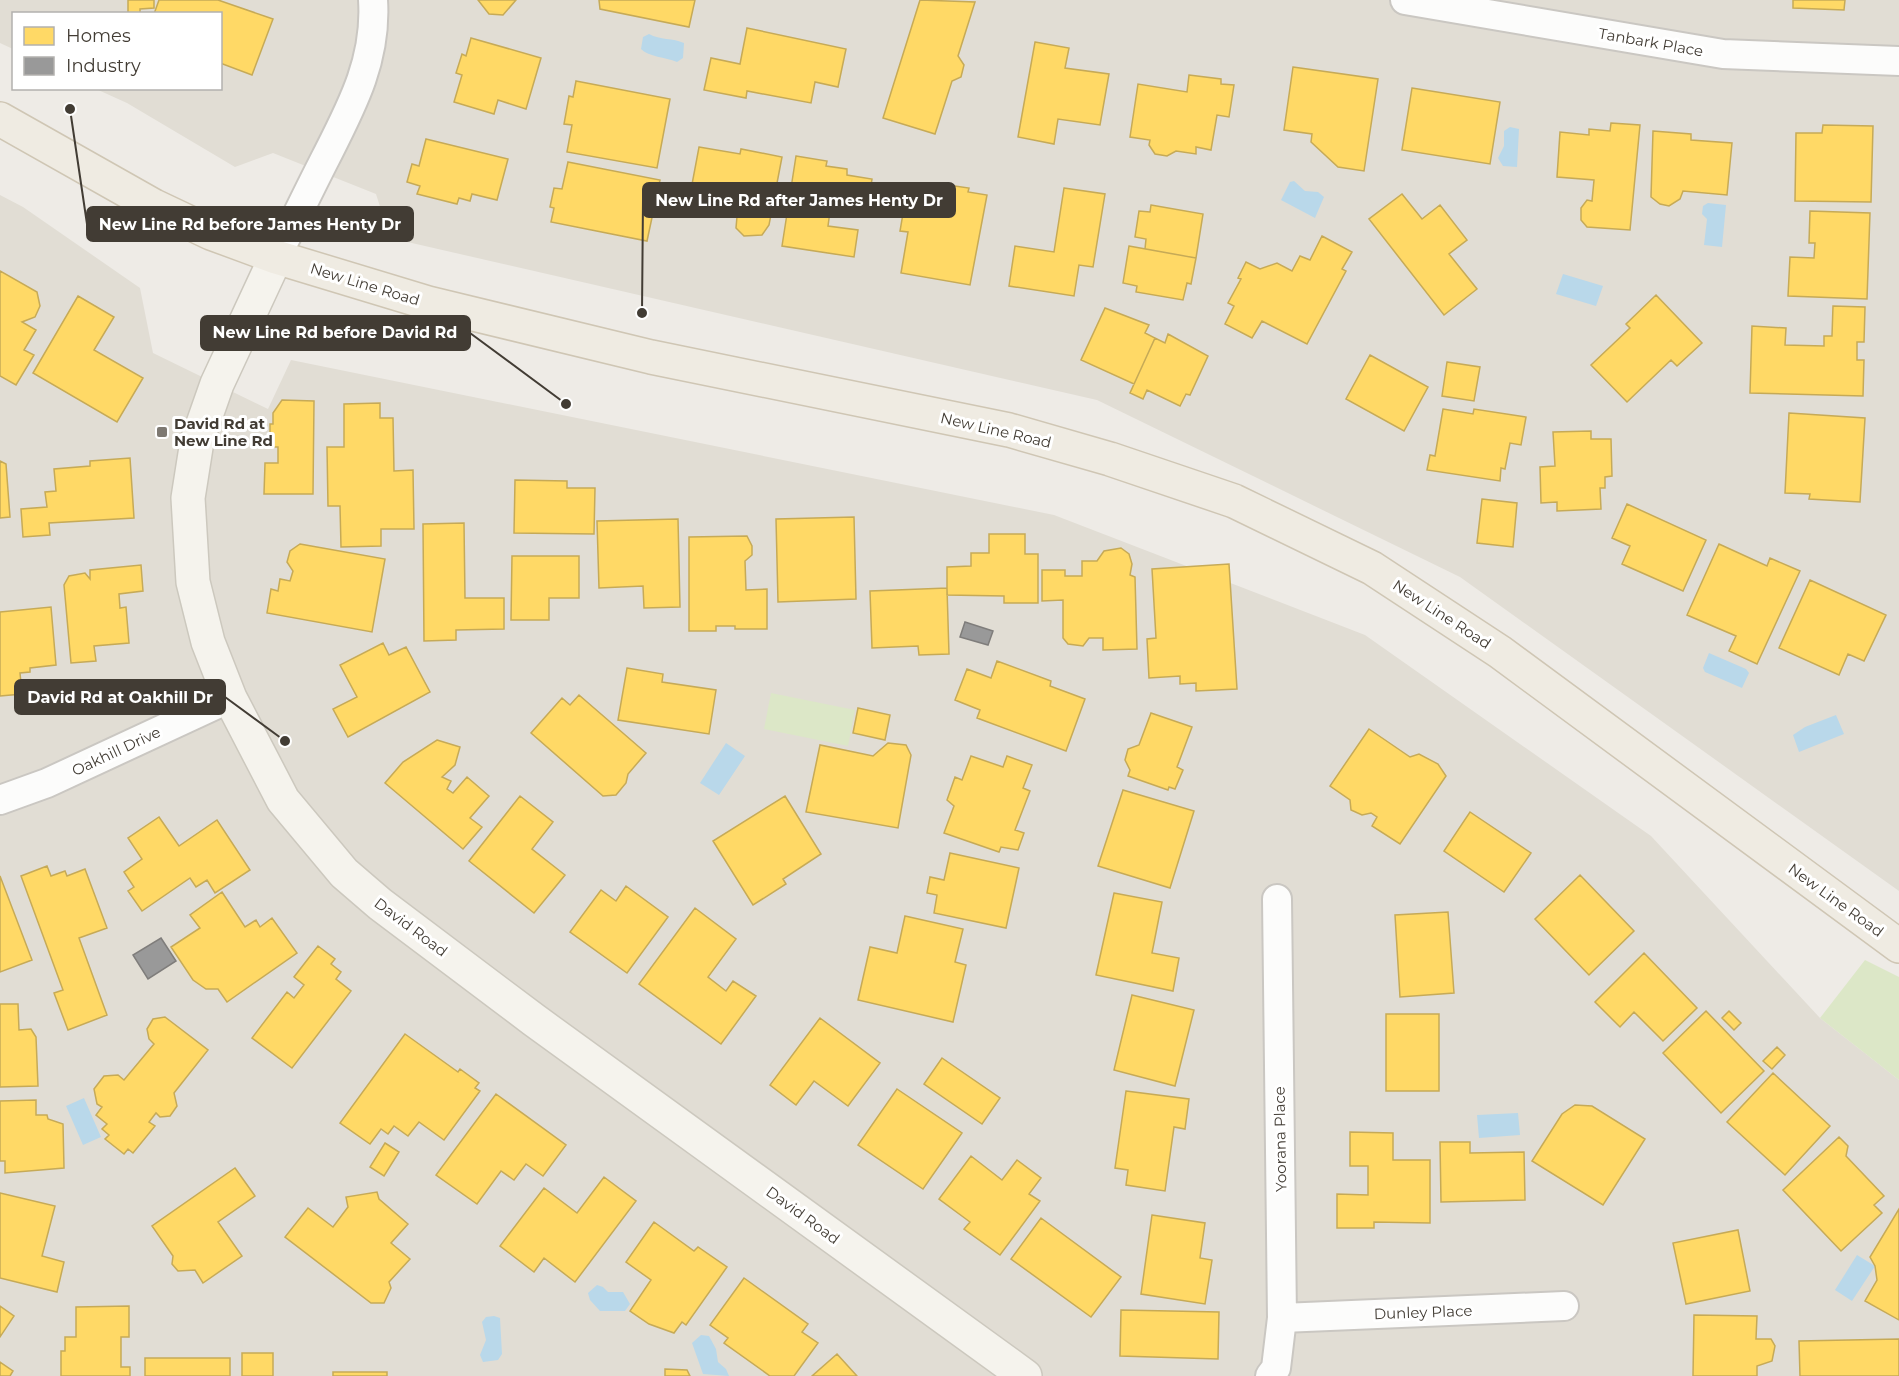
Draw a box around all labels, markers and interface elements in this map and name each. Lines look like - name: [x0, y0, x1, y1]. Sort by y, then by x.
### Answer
- legend: [12, 12, 222, 90]
- street label: Tanbark Place: [1597, 23, 1705, 61]
- text: Homes: [66, 25, 131, 47]
- text: Industry: [66, 55, 141, 77]
- callout: New Line Rd after James Henty Dr: [643, 183, 955, 217]
- text: New Line Rd after James Henty Dr: [655, 191, 943, 210]
- callout: New Line Rd before James Henty Dr: [87, 207, 413, 241]
- text: New Line Rd before James Henty Dr: [99, 215, 401, 234]
- street label: New Line Road: [308, 258, 422, 310]
- callout: New Line Rd before David Rd: [201, 316, 470, 350]
- text: New Line Rd before David Rd: [213, 323, 457, 342]
- street label: New Line Road: [939, 408, 1053, 452]
- place label: David Rd at New Line Rd: [174, 414, 273, 450]
- marker: David Rd at New Line Rd: [155, 425, 169, 439]
- street label: New Line Road: [1389, 575, 1495, 653]
- callout: David Rd at Oakhill Dr: [15, 680, 225, 714]
- text: David Rd at Oakhill Dr: [27, 688, 213, 707]
- street label: Oakhill Drive: [69, 722, 163, 780]
- street label: New Line Road: [1785, 859, 1887, 941]
- street label: David Road: [371, 893, 451, 961]
- street label: Yoorana Place: [1270, 1086, 1290, 1192]
- street label: David Road: [762, 1182, 844, 1248]
- street label: Dunley Place: [1373, 1301, 1473, 1323]

